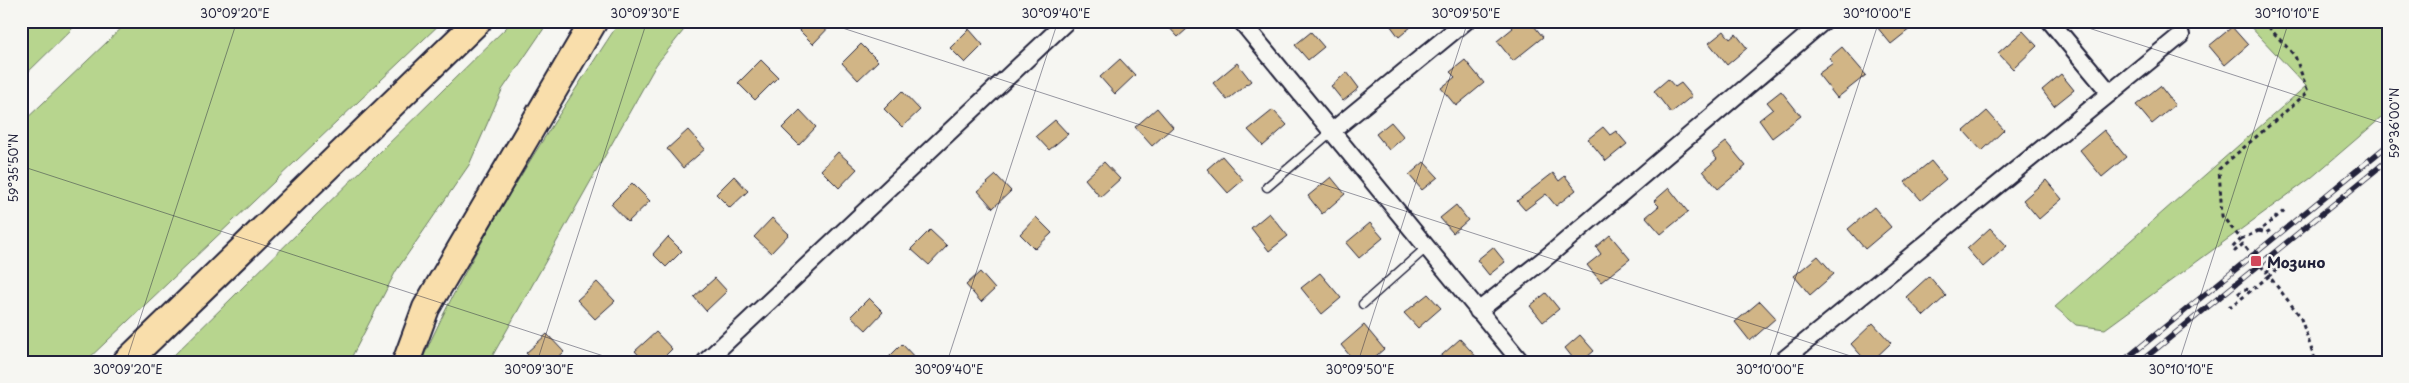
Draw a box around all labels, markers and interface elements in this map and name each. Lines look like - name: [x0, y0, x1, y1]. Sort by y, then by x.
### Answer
- text: 30°09'20"E: [200, 4, 270, 22]
- text: 30°09'30"E: [610, 4, 680, 22]
- text: 30°09'40"E: [1021, 4, 1091, 22]
- text: 30°09'50"E: [1432, 4, 1500, 22]
- text: 30°10'00"E: [1843, 4, 1911, 22]
- text: 30°10'10"E: [2254, 4, 2320, 22]
- text: 59°36'00"N: [2385, 88, 2403, 158]
- text: 59°35'50"N: [4, 134, 22, 202]
- place label: Мозино: [2267, 250, 2326, 273]
- marker: Мозино: [2249, 254, 2263, 268]
- text: 30°09'20"E: [93, 360, 163, 378]
- text: 30°09'30"E: [504, 360, 574, 378]
- text: 30°09'40"E: [914, 360, 984, 378]
- text: 30°09'50"E: [1326, 360, 1394, 378]
- text: 30°10'00"E: [1736, 360, 1804, 378]
- text: 30°10'10"E: [2148, 360, 2214, 378]

